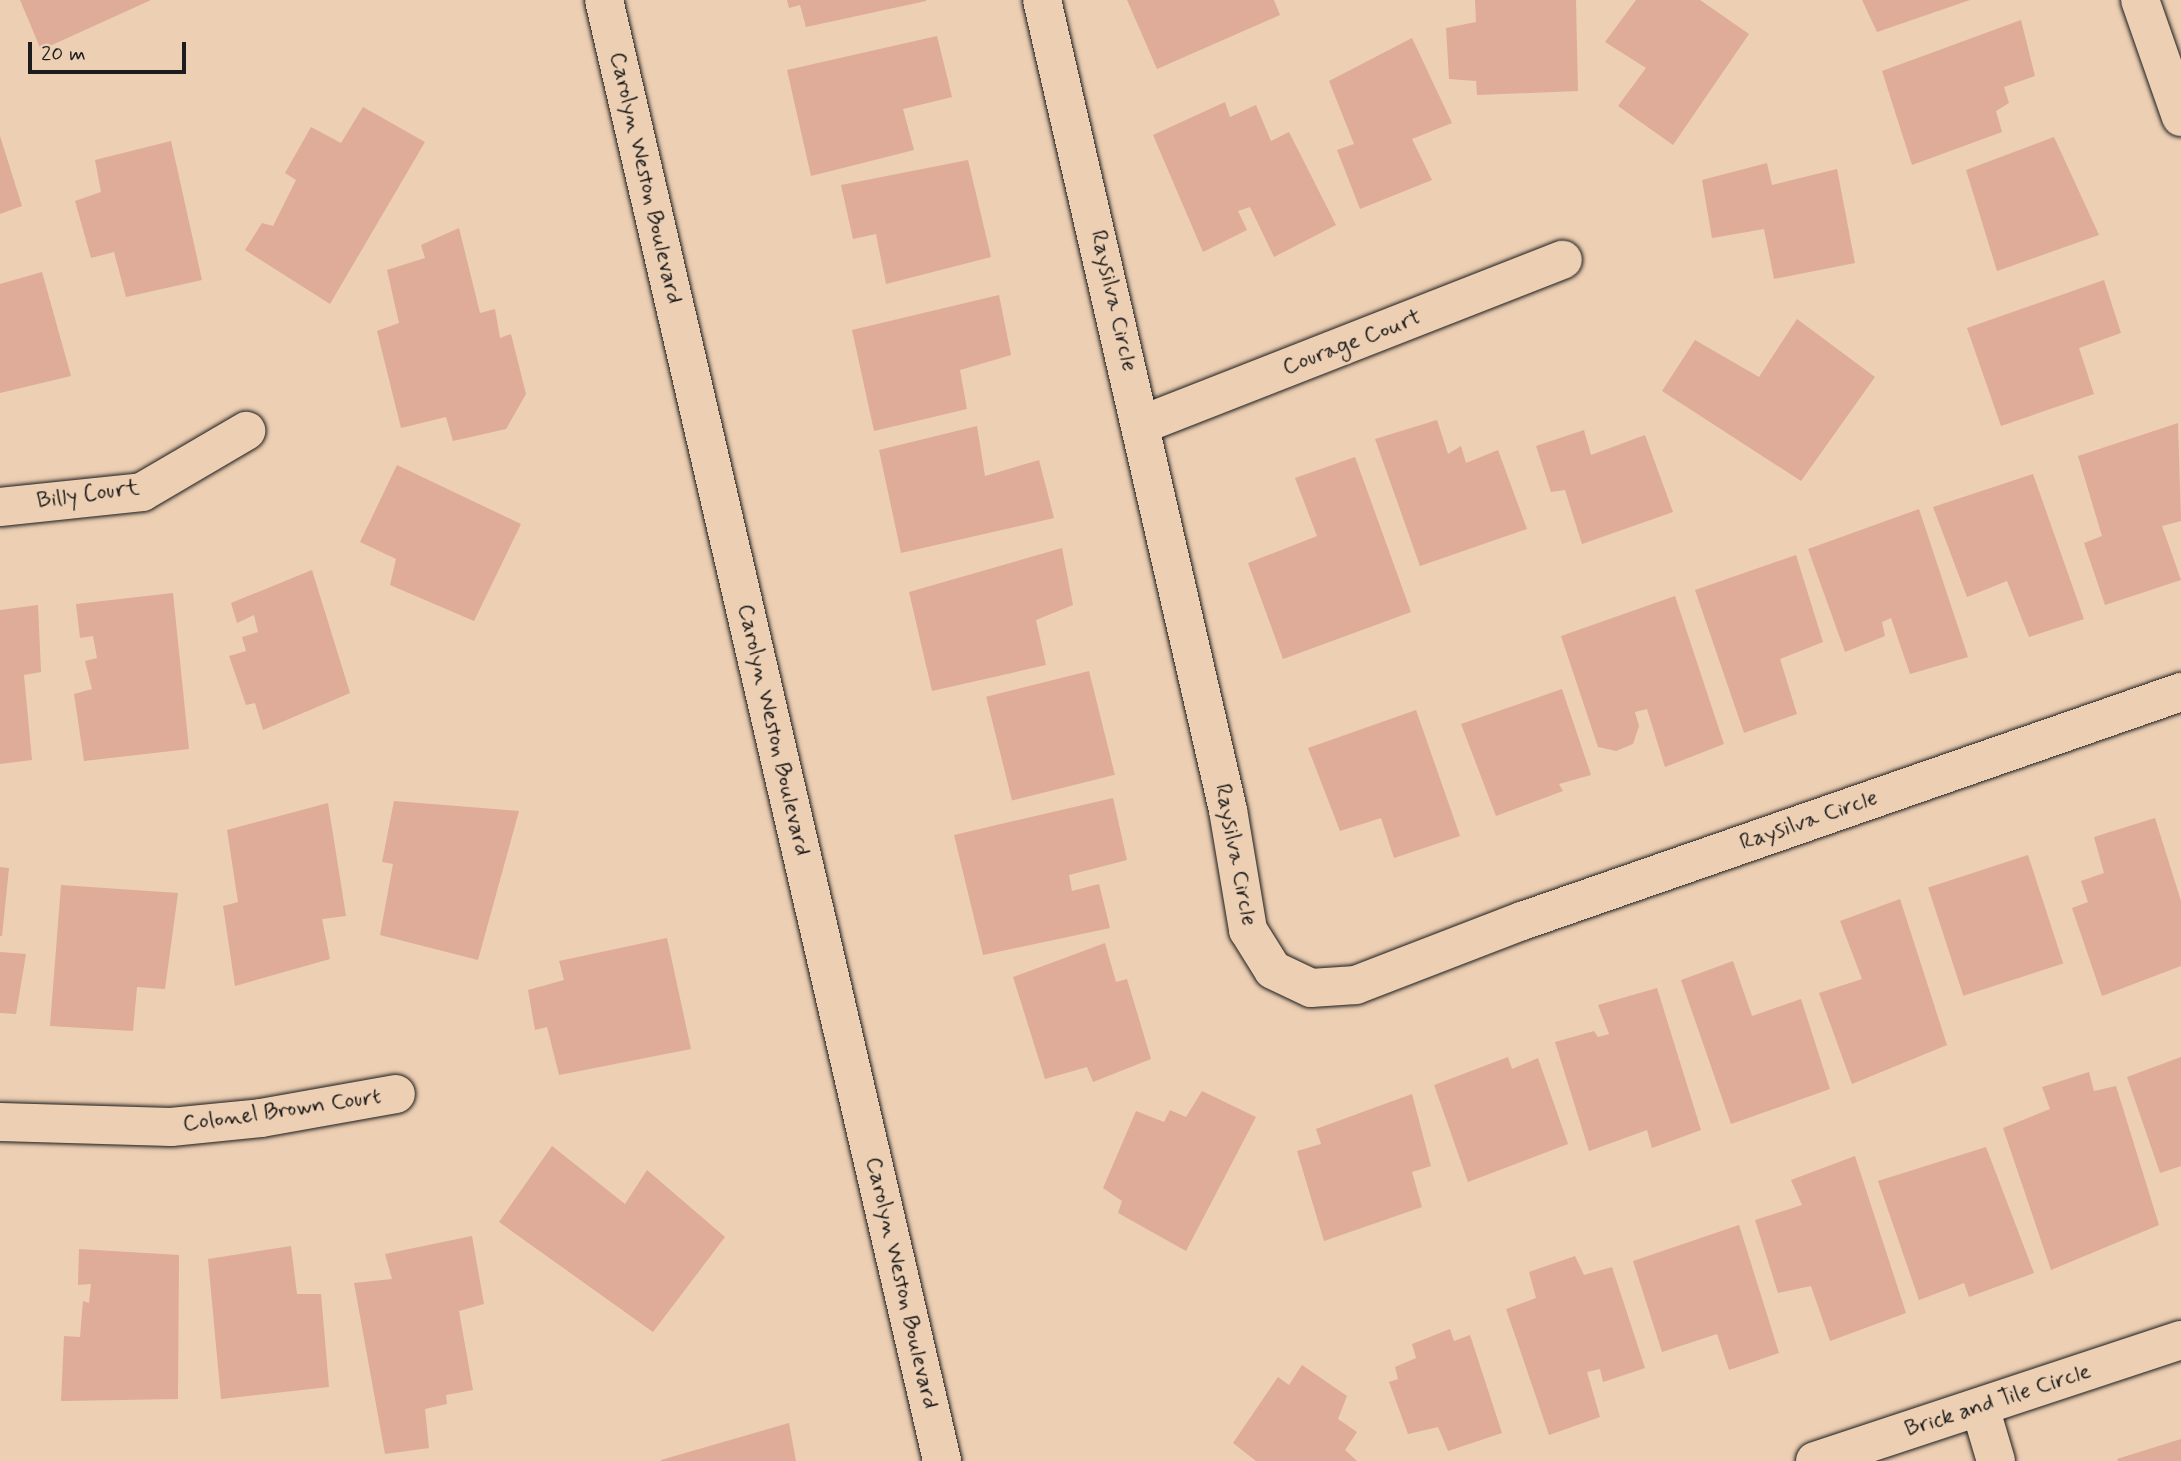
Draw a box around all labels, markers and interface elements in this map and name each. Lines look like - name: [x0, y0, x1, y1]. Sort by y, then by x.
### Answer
- scale bar: [32, 28, 189, 72]
- text: 20 m: [41, 40, 86, 68]
- street label: Carolyn Weston Boulevard: [603, 51, 687, 305]
- street label: Raysilva Circle: [1083, 227, 1143, 375]
- street label: Courage Court: [1281, 305, 1423, 381]
- street label: Billy Court: [35, 474, 141, 516]
- street label: Carolyn Weston Boulevard: [731, 603, 815, 857]
- street label: Raysilva Circle: [1208, 781, 1262, 929]
- street label: Raysilva Circle: [1736, 784, 1882, 858]
- street label: Colonel Brown Court: [178, 1083, 386, 1139]
- street label: Carolyn Weston Boulevard: [859, 1156, 943, 1410]
- street label: Brick and Tile Circle: [1902, 1358, 2094, 1444]

